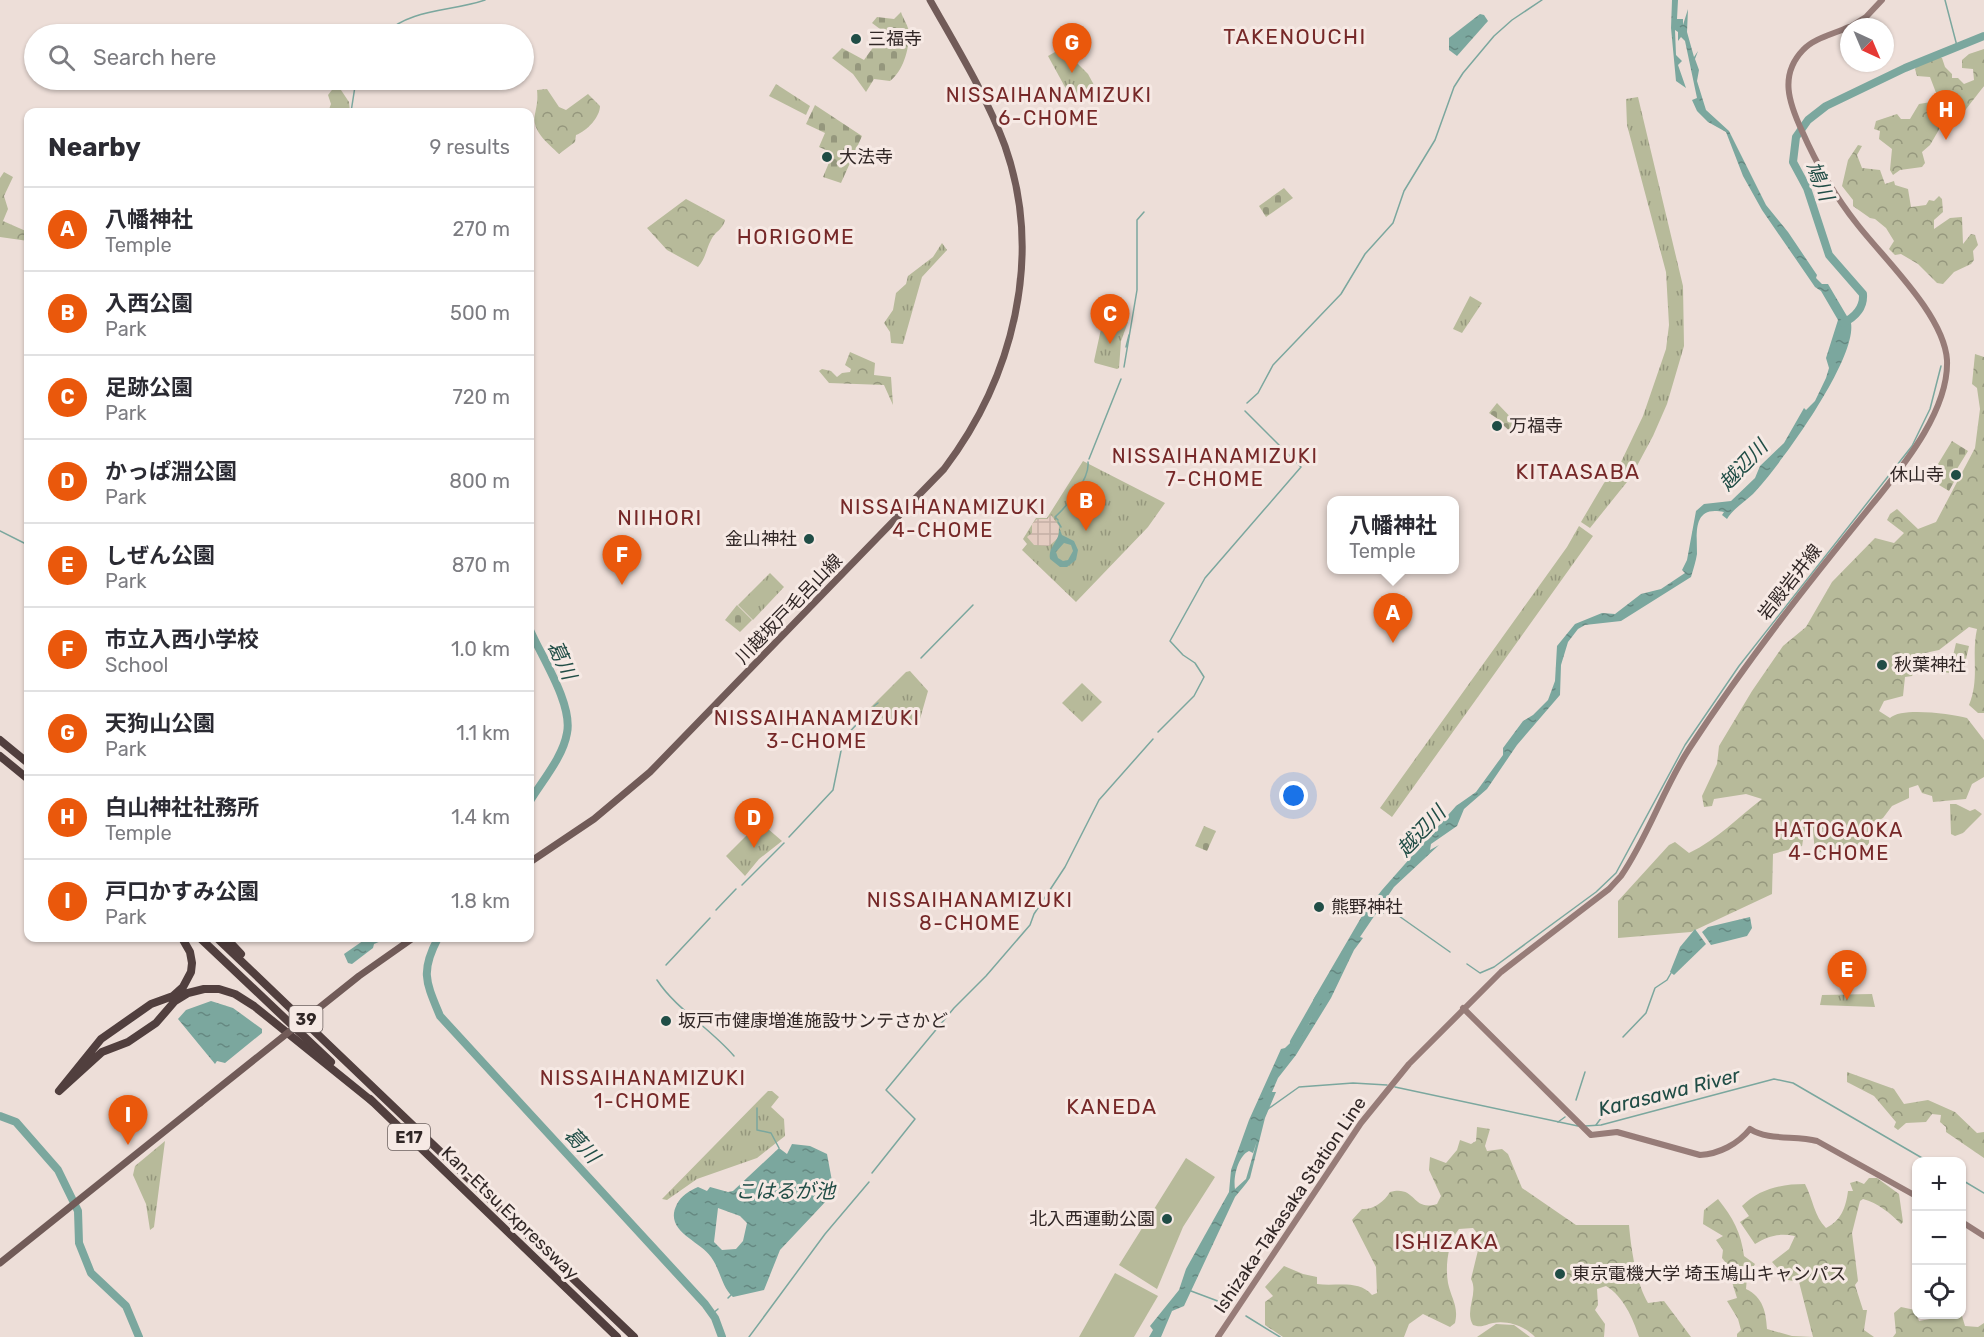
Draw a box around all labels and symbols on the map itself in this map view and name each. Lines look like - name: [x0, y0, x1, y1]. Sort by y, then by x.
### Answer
- north arrow: [1840, 18, 1894, 72]
- pin: G: [1052, 23, 1092, 73]
- district label: TAKENOUCHI: [1223, 24, 1367, 49]
- place label: 三福寺: [868, 28, 922, 50]
- marker: 三福寺: [849, 32, 863, 46]
- district label: NISSAIHANAMIZUKI 6-CHOME: [946, 83, 1152, 130]
- pin: H: [1926, 90, 1966, 140]
- place label: 大法寺: [839, 146, 893, 168]
- marker: 大法寺: [820, 150, 834, 164]
- water label: 鳩川: [1801, 158, 1840, 206]
- district label: HORIGOME: [737, 224, 855, 249]
- pin: C: [1090, 294, 1130, 344]
- place label: 万福寺: [1509, 415, 1563, 437]
- marker: 万福寺: [1490, 419, 1504, 433]
- water label: 越辺川: [1714, 433, 1774, 495]
- district label: NISSAIHANAMIZUKI 7-CHOME: [1112, 444, 1318, 491]
- district label: KITAASABA: [1515, 459, 1641, 484]
- place label: 休山寺: [1890, 464, 1944, 486]
- marker: 休山寺: [1949, 468, 1963, 482]
- pin: B: [1066, 482, 1106, 531]
- district label: NISSAIHANAMIZUKI 4-CHOME: [840, 495, 1046, 542]
- district label: NIIHORI: [617, 505, 703, 530]
- place label: 金山神社: [725, 528, 797, 550]
- marker: 金山神社: [802, 532, 816, 546]
- pin: F: [602, 536, 642, 585]
- street label: 岩殿岩井線: [1754, 540, 1826, 624]
- street label: 川越坂戸毛呂山線: [731, 550, 847, 668]
- pin: A: [1374, 594, 1412, 643]
- water label: 葛川: [543, 637, 582, 685]
- place label: 秋葉神社: [1894, 654, 1966, 676]
- marker: 秋葉神社: [1875, 658, 1889, 672]
- district label: NISSAIHANAMIZUKI 3-CHOME: [714, 706, 920, 753]
- your location: [1279, 781, 1308, 810]
- pin: D: [734, 798, 774, 848]
- water label: 越辺川: [1392, 799, 1452, 861]
- district label: HATOGAOKA 4-CHOME: [1774, 818, 1904, 865]
- district label: NISSAIHANAMIZUKI 8-CHOME: [867, 888, 1073, 935]
- place label: 熊野神社: [1331, 896, 1403, 918]
- marker: 熊野神社: [1312, 900, 1326, 914]
- pin: E: [1828, 950, 1866, 1000]
- road number: 39: [290, 1006, 322, 1032]
- place label: 坂戸市健康増進施設サンテさかど: [678, 1010, 948, 1032]
- marker: 坂戸市健康増進施設サンテさかど: [659, 1014, 673, 1028]
- water label: Karasawa River: [1596, 1062, 1744, 1121]
- district label: NISSAIHANAMIZUKI 1-CHOME: [540, 1066, 746, 1113]
- street label: Ishizaka-Takasaka Station Line: [1209, 1093, 1371, 1317]
- district label: KANEDA: [1066, 1094, 1158, 1119]
- pin: I: [108, 1096, 148, 1145]
- water label: 葛川: [560, 1122, 606, 1169]
- road number: E17: [388, 1124, 430, 1150]
- street label: Kan-Etsu Expressway: [437, 1142, 583, 1284]
- water label: こはるが池: [735, 1179, 837, 1203]
- place label: 北入西運動公園: [1029, 1208, 1155, 1230]
- marker: 北入西運動公園: [1160, 1212, 1174, 1226]
- district label: ISHIZAKA: [1395, 1229, 1499, 1254]
- place label: 東京電機大学 埼玉鳩山キャンパス: [1572, 1263, 1846, 1285]
- marker: 東京電機大学 埼玉鳩山キャンパス: [1553, 1267, 1567, 1281]

